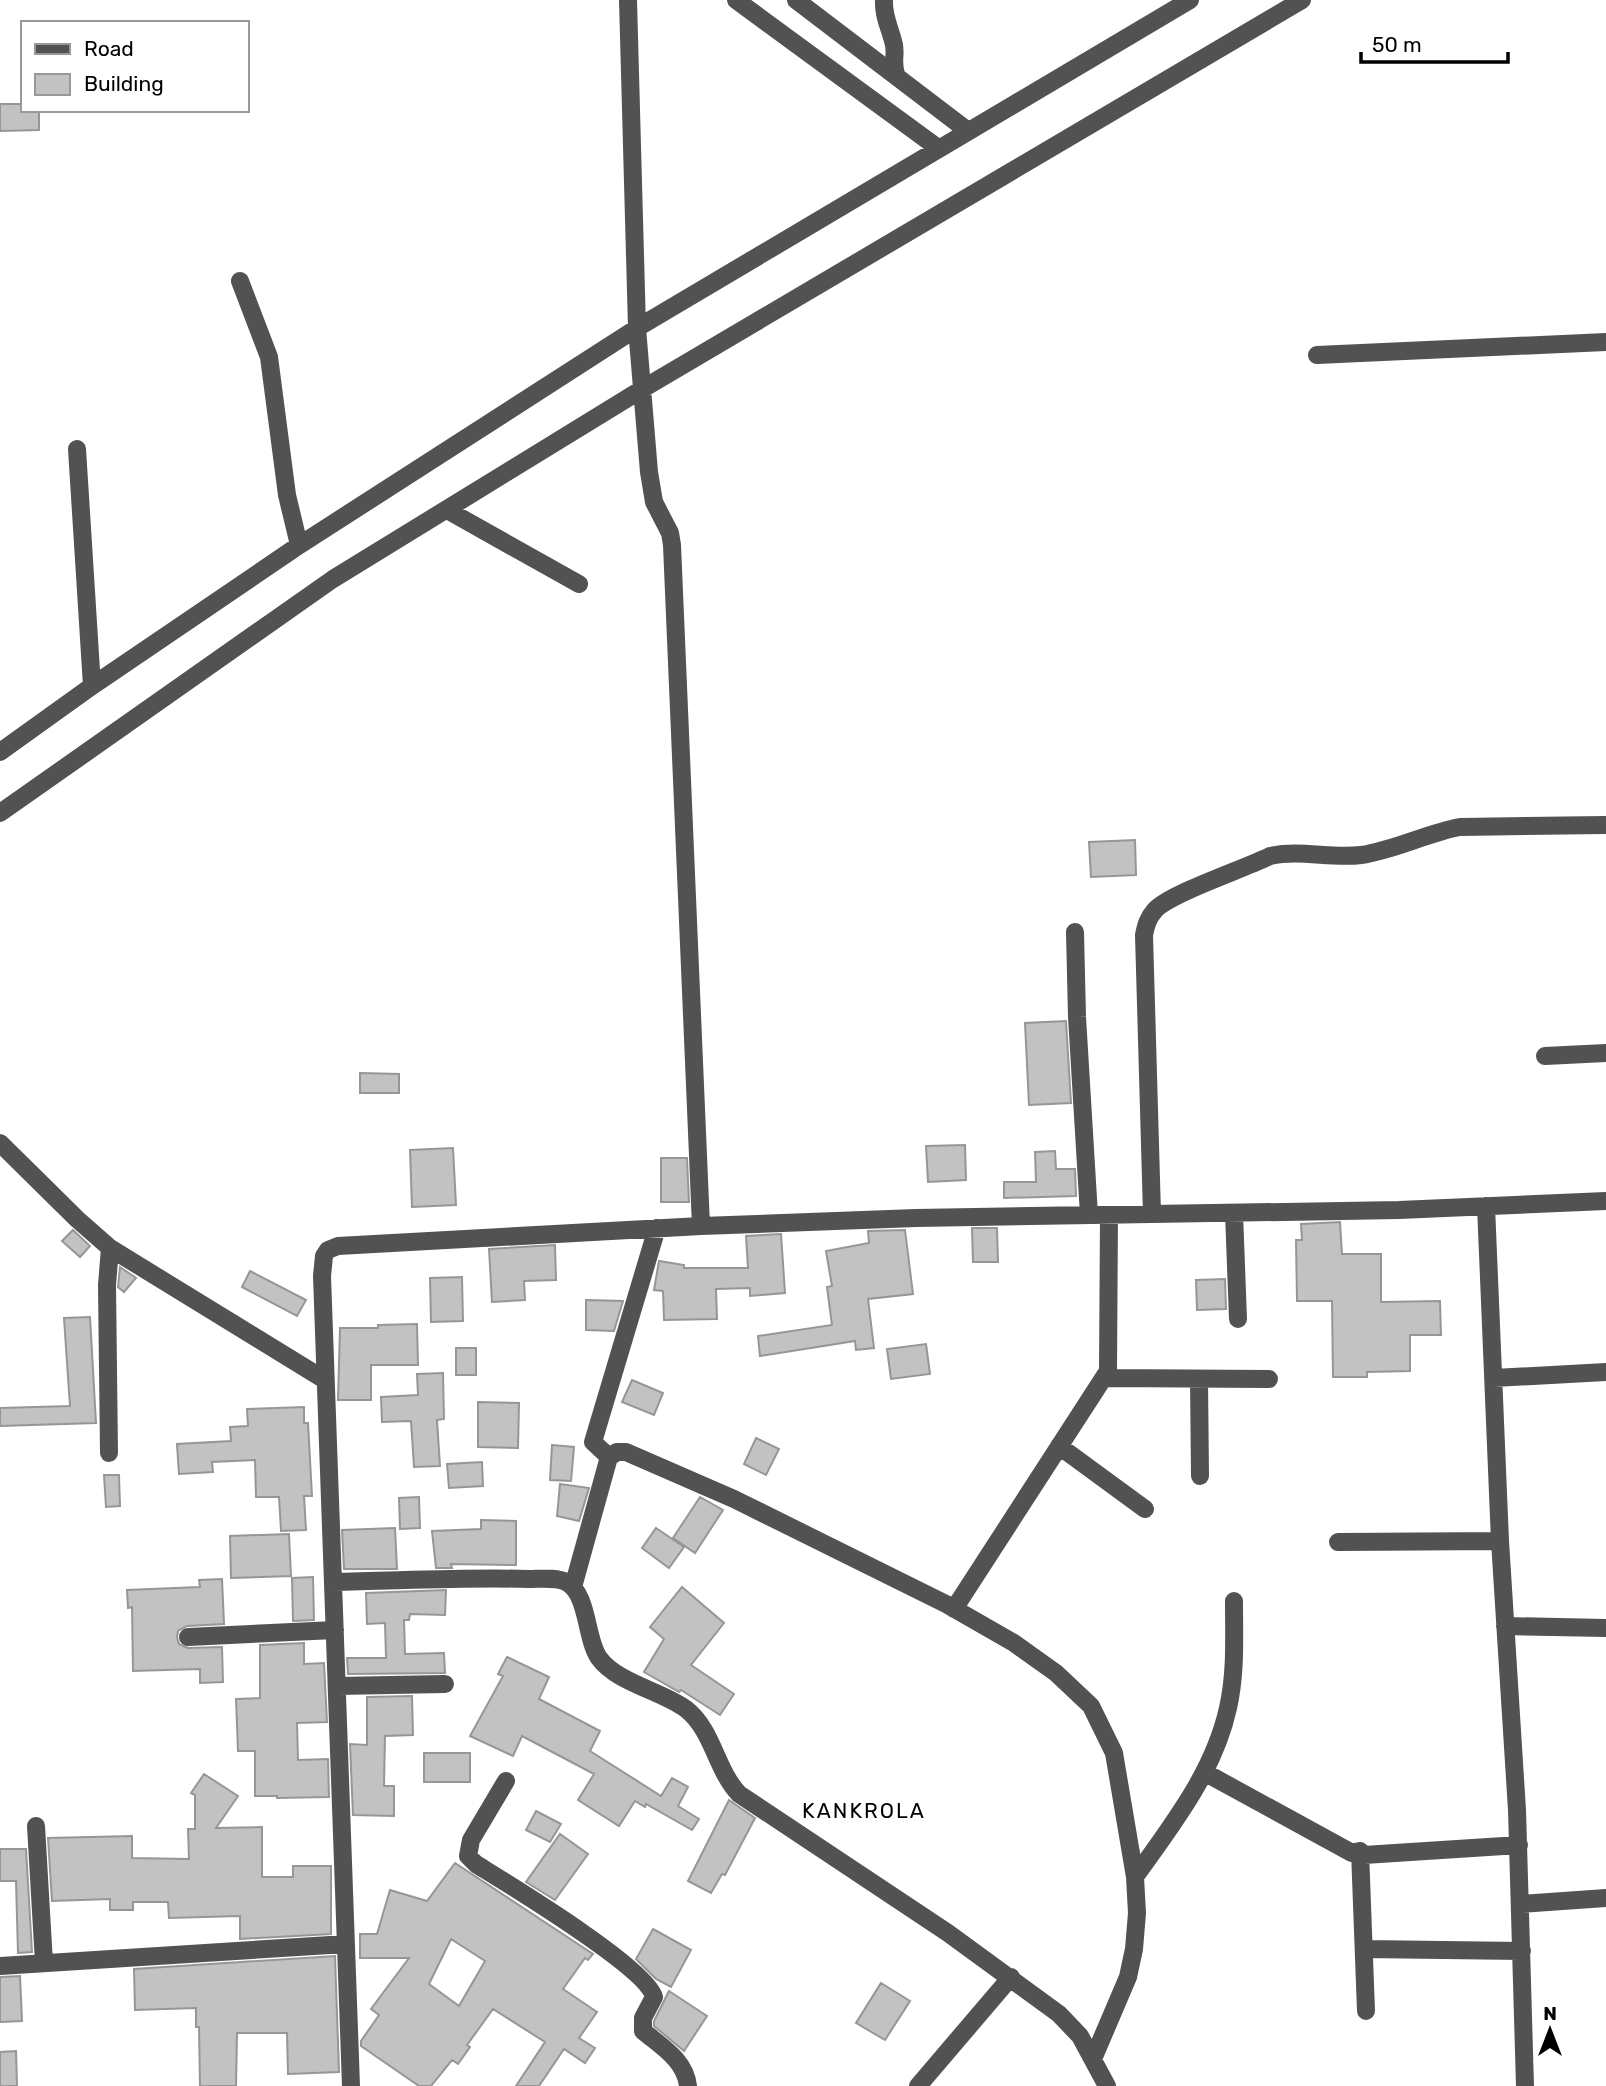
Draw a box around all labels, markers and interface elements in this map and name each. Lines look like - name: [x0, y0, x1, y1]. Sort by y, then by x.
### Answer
- legend: [21, 21, 248, 112]
- scale bar: [1361, 21, 1508, 65]
- text: 50 m: [1372, 32, 1422, 57]
- text: Road: [84, 36, 134, 61]
- text: Building: [84, 71, 164, 96]
- district label: KANKROLA: [802, 1798, 926, 1823]
- north arrow: [1515, 1995, 1585, 2065]
- text: N: [1543, 2002, 1557, 2025]

